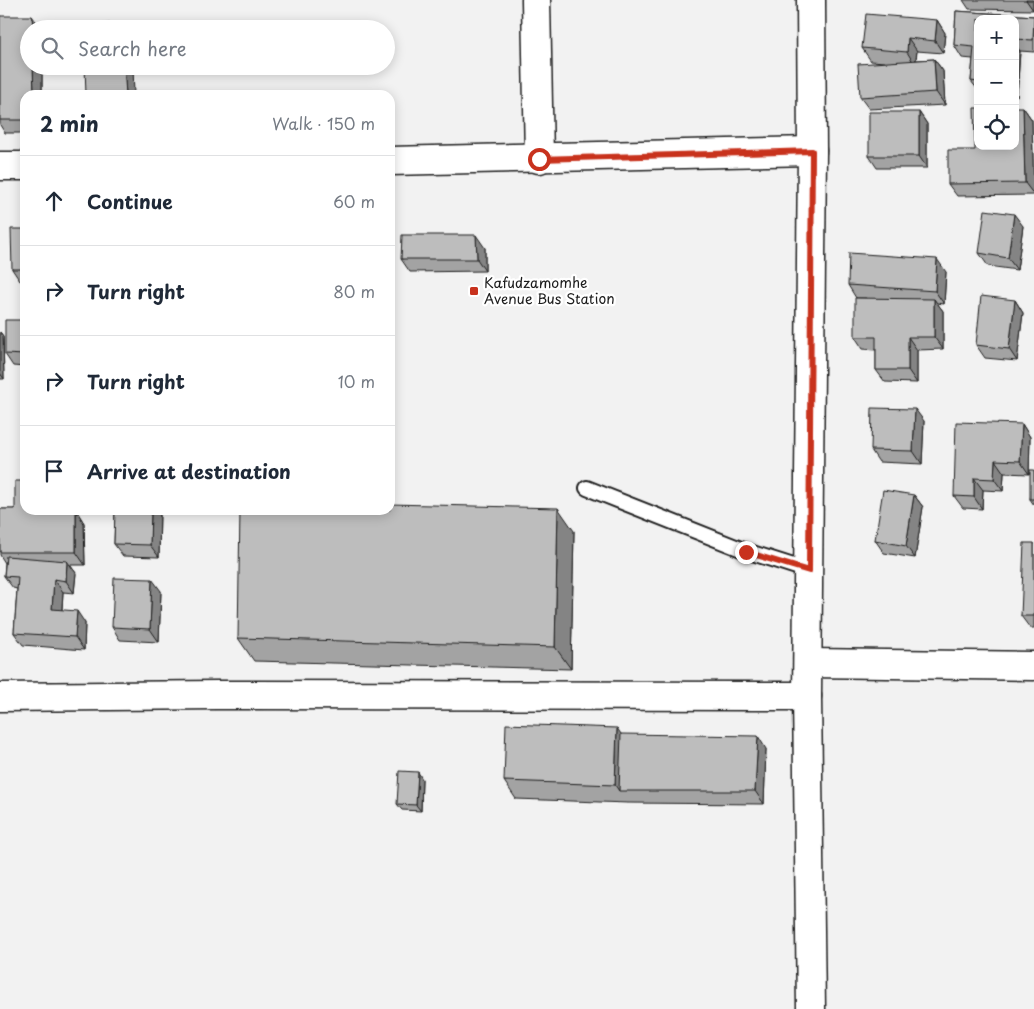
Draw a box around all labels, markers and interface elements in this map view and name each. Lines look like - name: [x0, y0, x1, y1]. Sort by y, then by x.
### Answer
- map controls: [974, 15, 1019, 150]
- button: +: [974, 15, 1019, 60]
- search box: [20, 20, 395, 75]
- icon: search: [38, 34, 66, 62]
- text: Search here: [78, 34, 187, 62]
- button: −: [974, 60, 1019, 105]
- button: locate: [974, 105, 1019, 150]
- text: 2 min: [40, 107, 99, 139]
- text: Walk · 150 m: [272, 111, 375, 135]
- route start: [528, 148, 551, 171]
- icon: ahead: [40, 187, 68, 215]
- text: Continue: [87, 187, 173, 215]
- text: 60 m: [333, 189, 375, 213]
- place label: Kafudzamomhe Avenue Bus Station: [484, 272, 615, 309]
- icon: right: [40, 277, 68, 305]
- text: Turn right: [87, 277, 185, 305]
- text: 80 m: [333, 279, 375, 303]
- marker: Kafudzamomhe Avenue Bus Station: [468, 285, 480, 297]
- icon: right: [40, 367, 68, 395]
- text: Turn right: [87, 367, 185, 395]
- text: 10 m: [338, 369, 375, 393]
- icon: arrive: [40, 457, 68, 485]
- text: Arrive at destination: [87, 457, 291, 485]
- route end: [735, 541, 758, 564]

